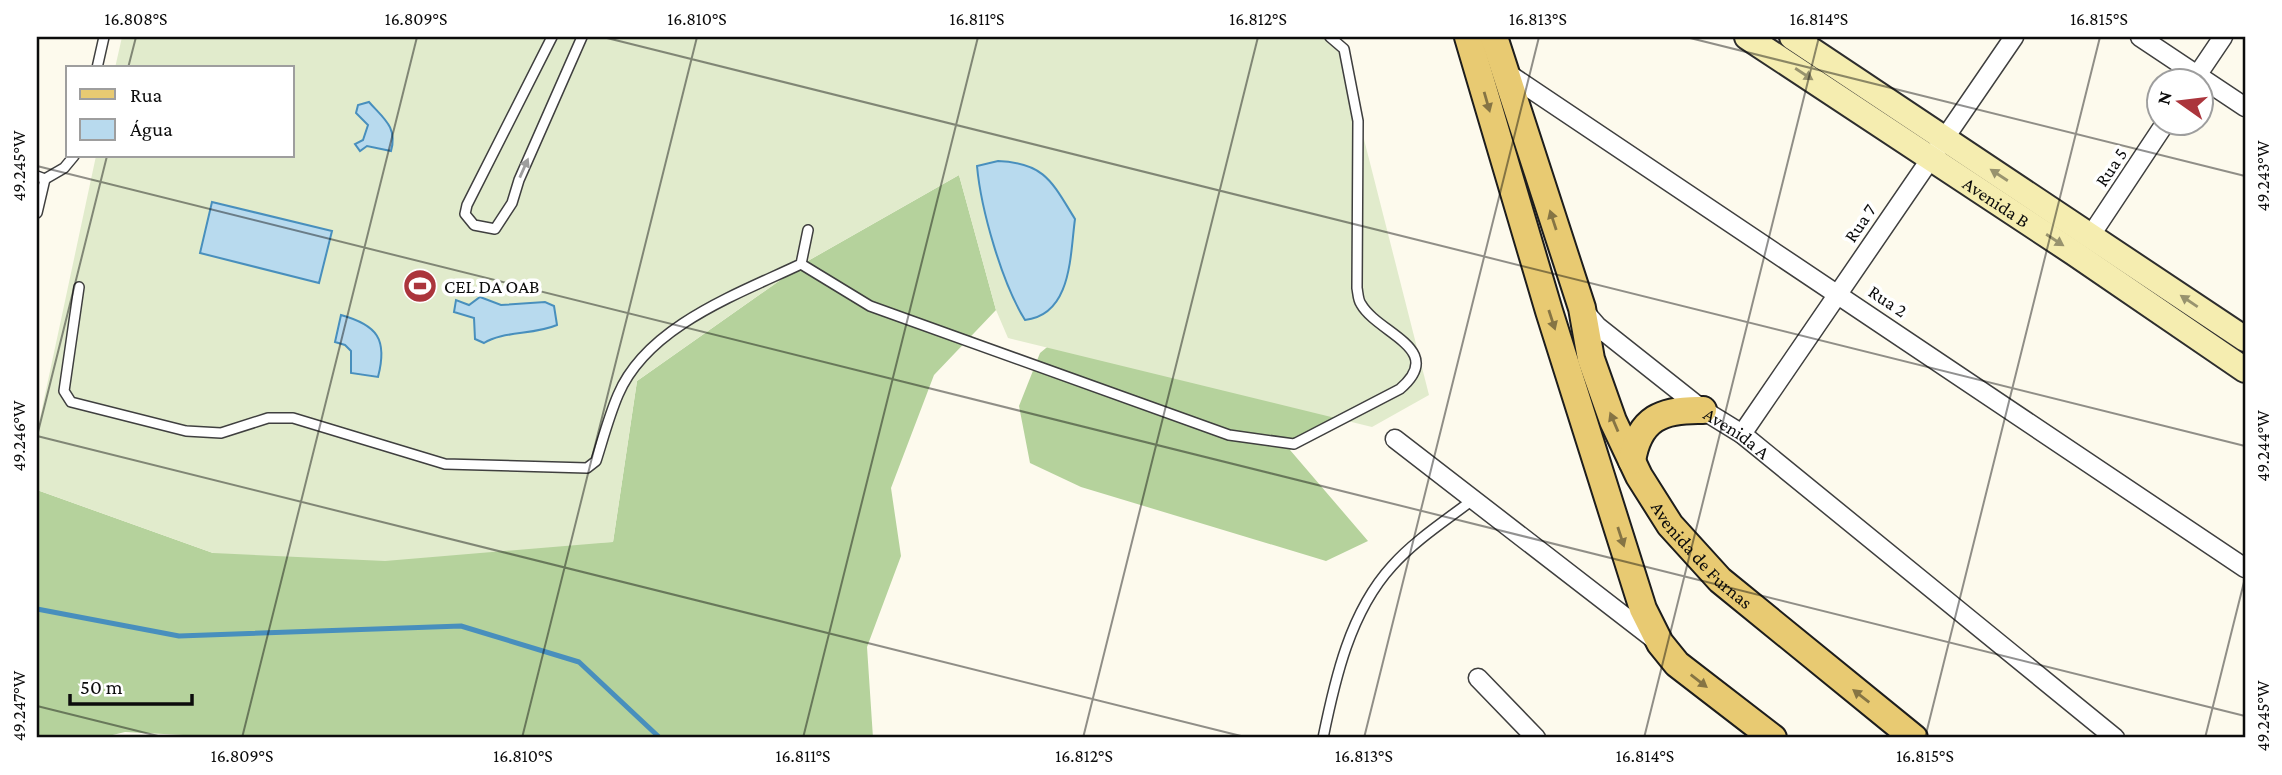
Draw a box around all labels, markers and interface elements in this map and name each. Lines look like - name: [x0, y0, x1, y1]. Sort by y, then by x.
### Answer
- text: 16.808°S: [104, 9, 168, 29]
- text: 16.809°S: [385, 9, 447, 29]
- text: 16.810°S: [667, 9, 727, 29]
- text: 16.811°S: [950, 9, 1004, 29]
- text: 16.812°S: [1229, 9, 1287, 29]
- text: 16.813°S: [1509, 9, 1567, 29]
- text: 16.814°S: [1790, 9, 1848, 29]
- text: 16.815°S: [2070, 9, 2128, 29]
- legend: [66, 66, 294, 158]
- north arrow: [2146, 66, 2216, 136]
- one-way arrow: [1795, 68, 1814, 81]
- text: Rua: [130, 83, 163, 107]
- text: N: [2152, 89, 2176, 107]
- one-way arrow: [1482, 92, 1492, 113]
- text: Água: [130, 117, 173, 141]
- text: 49.245°W: [9, 130, 29, 201]
- text: 49.243°W: [2253, 140, 2273, 211]
- street label: Rua 5: [2091, 144, 2131, 190]
- one-way arrow: [519, 157, 530, 178]
- one-way arrow: [1990, 168, 2008, 182]
- street label: Avenida B: [1959, 172, 2034, 231]
- street label: Rua 7: [1840, 200, 1880, 246]
- one-way arrow: [1548, 210, 1558, 231]
- one-way arrow: [2046, 234, 2065, 247]
- sports icon: CEL DA OAB: [401, 267, 439, 305]
- place label: CEL DA OAB: [444, 276, 539, 297]
- street label: Rua 2: [1865, 281, 1911, 321]
- one-way arrow: [2179, 295, 2198, 308]
- one-way arrow: [1547, 310, 1557, 331]
- text: 49.246°W: [9, 400, 29, 472]
- street label: Avenida A: [1700, 403, 1774, 463]
- text: 49.244°W: [2253, 410, 2273, 482]
- one-way arrow: [1608, 411, 1619, 432]
- street label: Avenida de Furnas: [1647, 497, 1757, 613]
- one-way arrow: [1616, 527, 1627, 548]
- scale bar: [70, 663, 192, 707]
- text: 49.247°W: [9, 670, 29, 741]
- one-way arrow: [1690, 674, 1708, 689]
- text: 50 m: [80, 675, 123, 699]
- text: 49.245°W: [2253, 680, 2273, 751]
- one-way arrow: [1852, 688, 1870, 703]
- text: 16.809°S: [211, 746, 273, 766]
- text: 16.810°S: [493, 746, 553, 766]
- text: 16.811°S: [776, 746, 830, 766]
- text: 16.812°S: [1055, 746, 1113, 766]
- text: 16.813°S: [1335, 746, 1393, 766]
- text: 16.814°S: [1616, 746, 1674, 766]
- text: 16.815°S: [1896, 746, 1954, 766]

